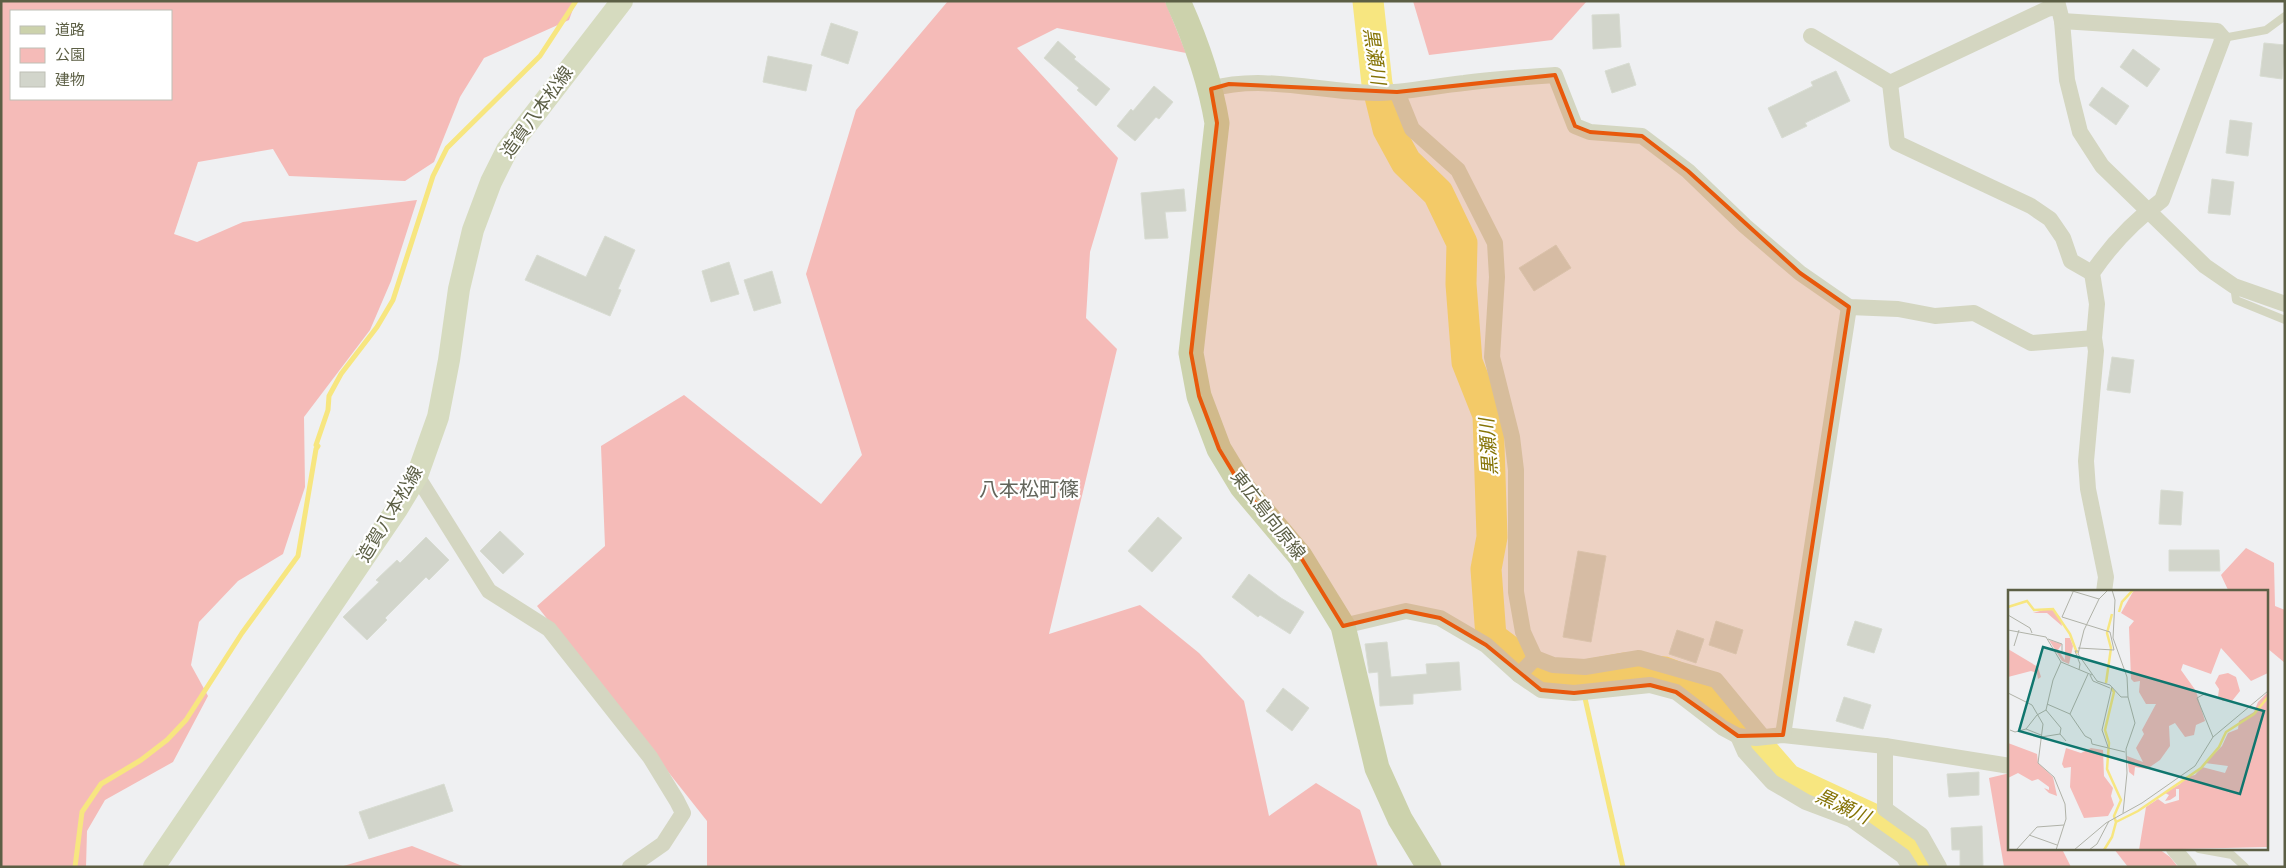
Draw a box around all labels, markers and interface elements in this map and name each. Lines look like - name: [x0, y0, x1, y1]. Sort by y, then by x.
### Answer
- legend: [10, 10, 172, 100]
- text: 道路: [55, 19, 85, 41]
- water label: 黒瀬川: [1357, 26, 1392, 88]
- text: 公園: [55, 44, 85, 66]
- street label: 造賀八本松線: [495, 61, 579, 163]
- text: 建物: [55, 69, 85, 91]
- water label: 黒瀬川: [1473, 416, 1504, 476]
- street label: 造賀八本松線: [351, 461, 429, 567]
- street label: 東広島向原線: [1225, 464, 1311, 566]
- district label: 八本松町篠: [979, 475, 1079, 504]
- inset map: [2008, 590, 2268, 850]
- water label: 黒瀬川: [1811, 782, 1876, 832]

